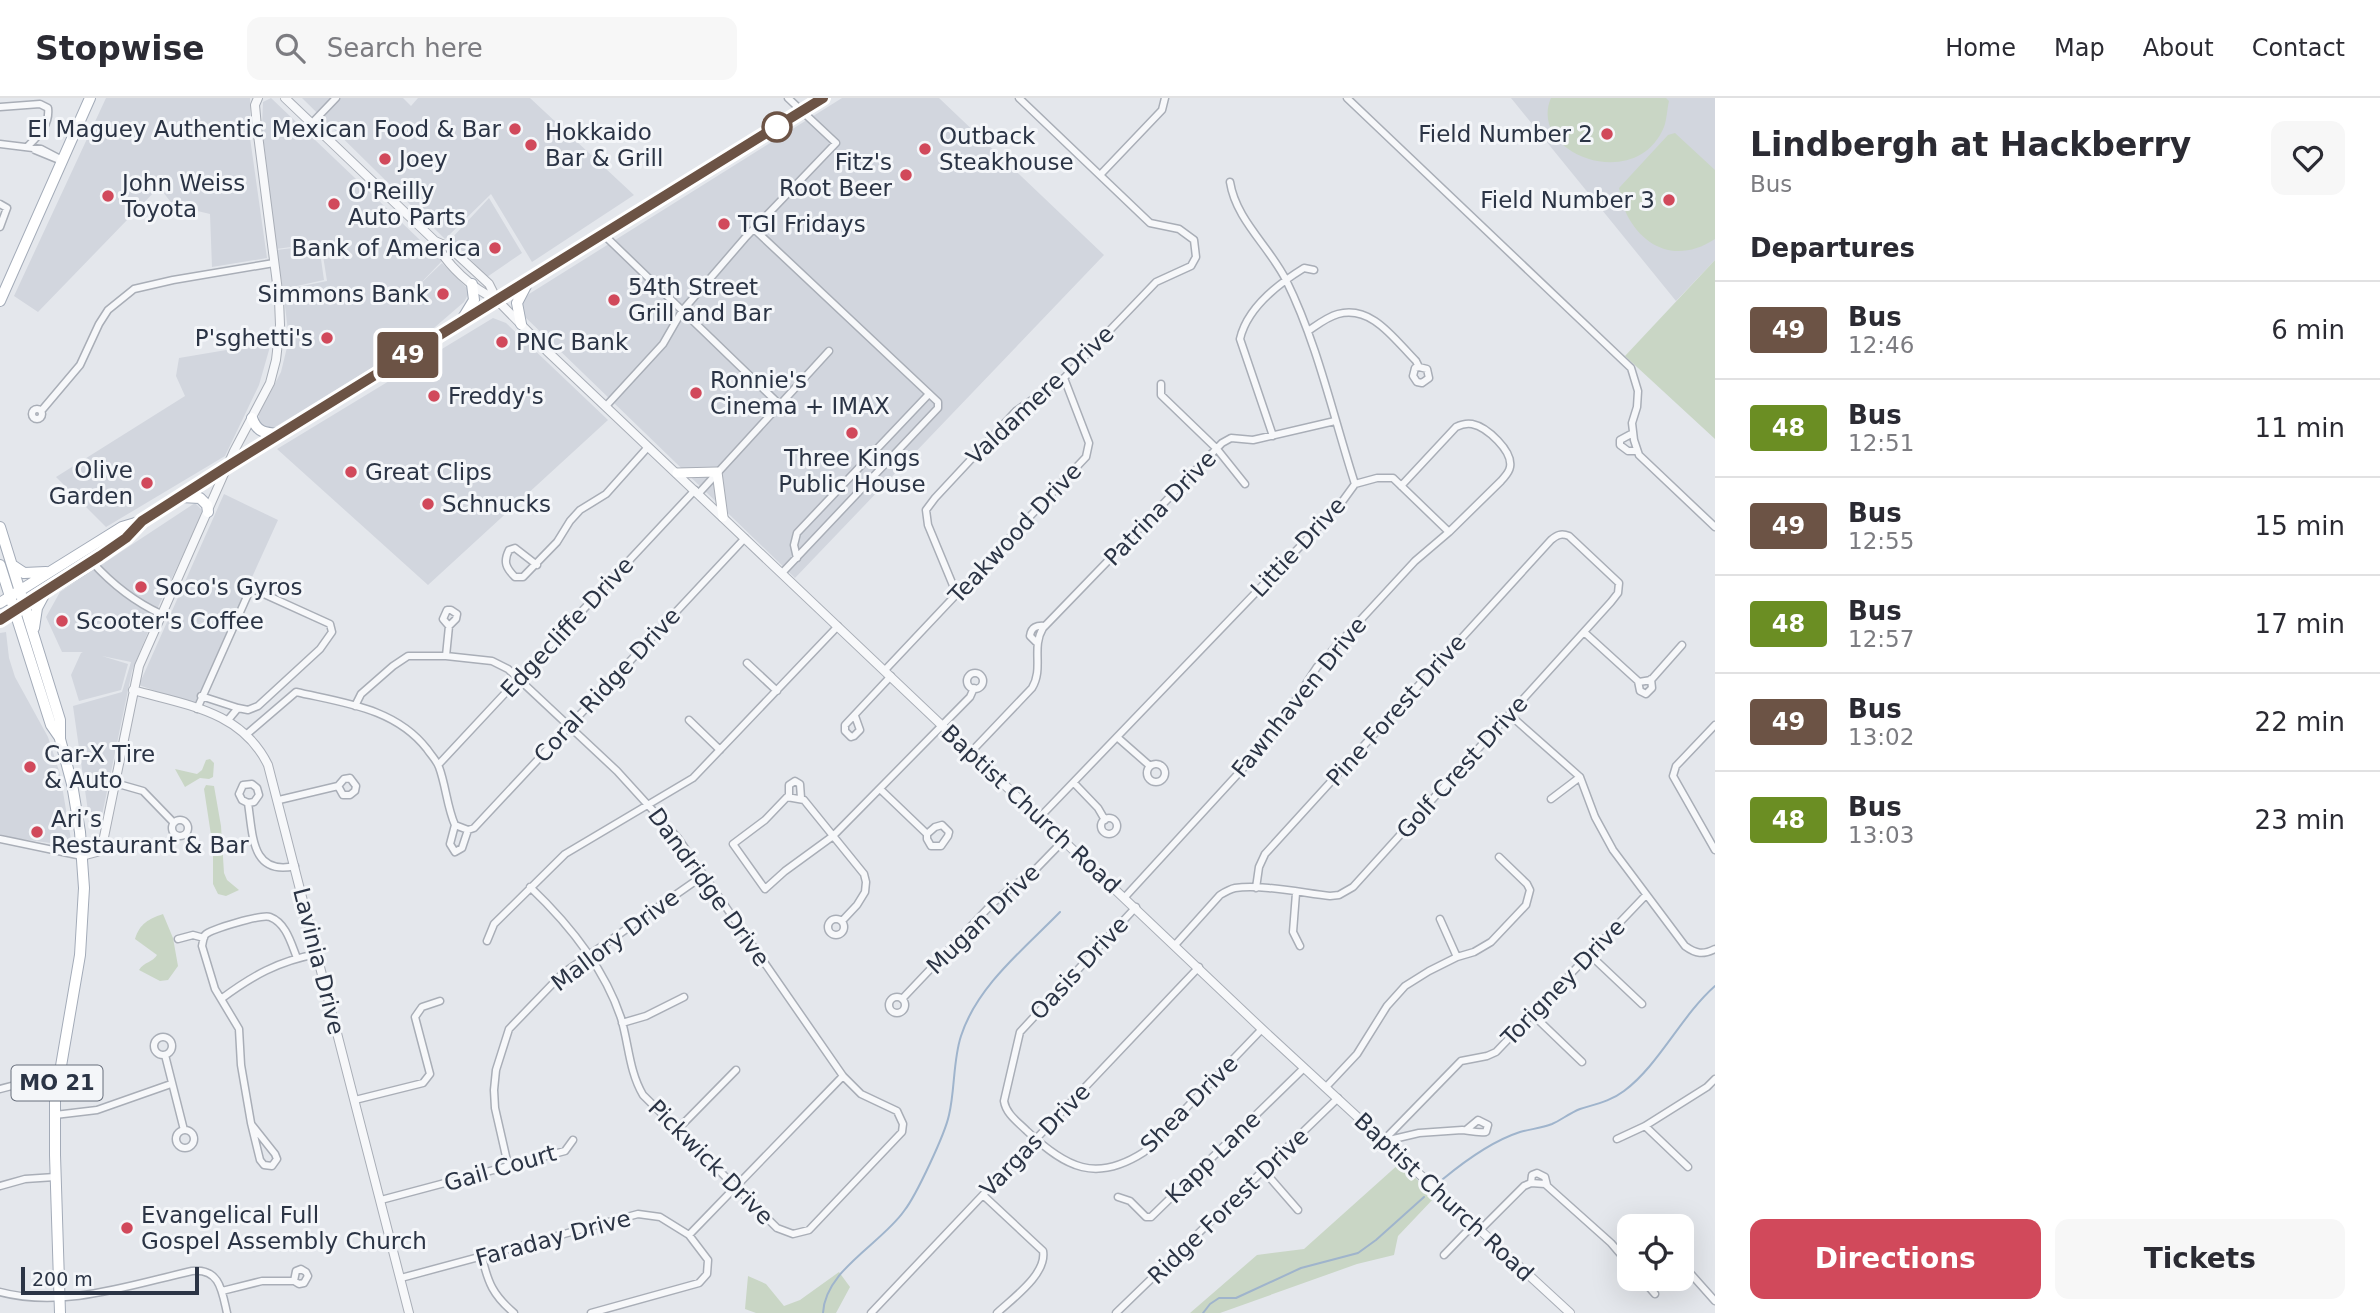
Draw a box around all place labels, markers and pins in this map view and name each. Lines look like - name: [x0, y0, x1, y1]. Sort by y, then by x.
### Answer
- unlabelled marker: [762, 112, 792, 142]
- place label: El Maguey Authentic Mexican Food & Bar: [27, 116, 502, 142]
- place label: Hokkaido Bar & Grill: [545, 119, 663, 171]
- marker: El Maguey Authentic Mexican Food & Bar: [507, 121, 523, 137]
- place label: Field Number 2: [1418, 121, 1593, 147]
- place label: Outback Steakhouse: [939, 123, 1074, 175]
- marker: Field Number 2: [1599, 126, 1615, 142]
- marker: Hokkaido Bar & Grill: [523, 137, 539, 153]
- marker: Outback Steakhouse: [917, 141, 933, 157]
- place label: Joey: [397, 146, 448, 172]
- place label: Fitz's Root Beer: [779, 149, 893, 201]
- marker: Joey: [377, 151, 393, 167]
- marker: Fitz's Root Beer: [898, 167, 914, 183]
- place label: John Weiss Toyota: [120, 170, 245, 222]
- place label: O'Reilly Auto Parts: [348, 178, 466, 230]
- place label: Field Number 3: [1480, 187, 1655, 213]
- marker: John Weiss Toyota: [100, 188, 116, 204]
- marker: Field Number 3: [1661, 192, 1677, 208]
- marker: O'Reilly Auto Parts: [326, 196, 342, 212]
- place label: TGI Fridays: [737, 211, 866, 237]
- marker: TGI Fridays: [716, 216, 732, 232]
- place label: Bank of America: [292, 235, 481, 261]
- marker: Bank of America: [487, 240, 503, 256]
- place label: 54th Street Grill and Bar: [628, 274, 772, 326]
- place label: Simmons Bank: [257, 281, 430, 307]
- marker: Simmons Bank: [435, 286, 451, 302]
- marker: 54th Street Grill and Bar: [606, 292, 622, 308]
- place label: P'sghetti's: [195, 325, 313, 351]
- place label: PNC Bank: [516, 329, 629, 355]
- marker: P'sghetti's: [319, 330, 335, 346]
- marker: PNC Bank: [494, 334, 510, 350]
- place label: Ronnie's Cinema + IMAX: [710, 367, 890, 419]
- place label: Freddy's: [448, 383, 544, 409]
- marker: Ronnie's Cinema + IMAX: [688, 385, 704, 401]
- marker: Freddy's: [426, 388, 442, 404]
- marker: Three Kings Public House: [844, 425, 860, 441]
- place label: Three Kings Public House: [778, 445, 926, 497]
- place label: Olive Garden: [49, 457, 133, 509]
- place label: Great Clips: [365, 459, 492, 485]
- marker: Great Clips: [343, 464, 359, 480]
- marker: Olive Garden: [139, 475, 155, 491]
- place label: Schnucks: [442, 491, 551, 517]
- marker: Schnucks: [420, 496, 436, 512]
- place label: Soco's Gyros: [155, 574, 302, 600]
- marker: Soco's Gyros: [133, 579, 149, 595]
- place label: Scooter's Coffee: [76, 608, 264, 634]
- marker: Scooter's Coffee: [54, 613, 70, 629]
- place label: Car-X Tire & Auto: [44, 741, 155, 793]
- marker: Car-X Tire & Auto: [22, 759, 38, 775]
- place label: Ari’s Restaurant & Bar: [51, 806, 249, 858]
- marker: Ari’s Restaurant & Bar: [29, 824, 45, 840]
- place label: Evangelical Full Gospel Assembly Church: [141, 1202, 427, 1254]
- marker: Evangelical Full Gospel Assembly Church: [119, 1220, 135, 1236]

